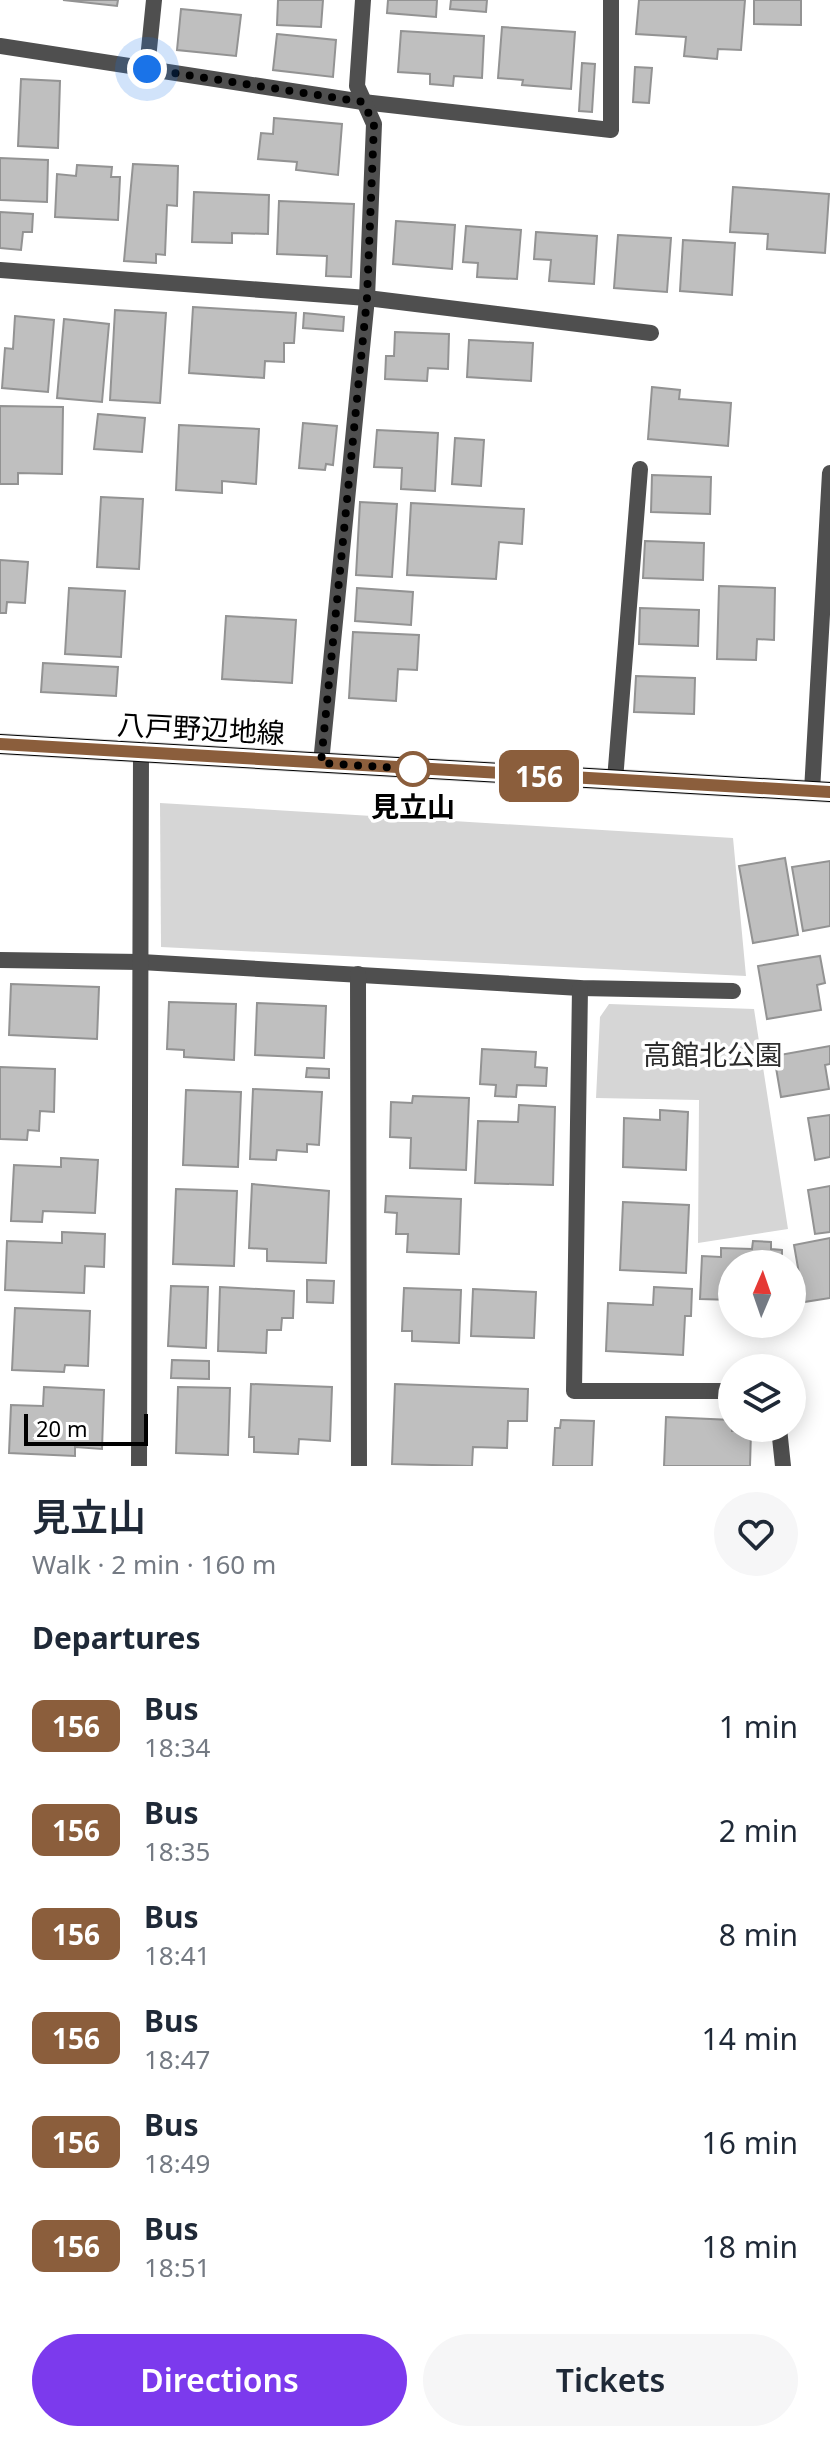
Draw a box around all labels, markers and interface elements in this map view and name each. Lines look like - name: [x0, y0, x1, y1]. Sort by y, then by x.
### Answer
- your location: [127, 49, 167, 89]
- street label: 八戸野辺地線: [116, 705, 286, 751]
- line badge: 156: [493, 750, 585, 802]
- marker: 見立山: [396, 752, 430, 786]
- text: 156: [515, 757, 563, 795]
- place label: 見立山: [371, 787, 455, 825]
- park label: 高館北公園: [643, 1035, 783, 1073]
- north arrow: [718, 1250, 806, 1338]
- map controls: [718, 1250, 806, 1442]
- button: layers: [718, 1354, 806, 1442]
- scale bar: [24, 1410, 148, 1446]
- text: 20 m: [36, 1413, 87, 1443]
- text: 見立山: [32, 1490, 146, 1542]
- button: heart: [714, 1492, 798, 1576]
- text: Walk · 2 min · 160 m: [32, 1546, 276, 1582]
- text: Departures: [32, 1617, 201, 1658]
- text: Bus: [144, 1688, 199, 1729]
- text: 1 min: [719, 1706, 798, 1747]
- text: 156: [52, 1707, 100, 1745]
- text: 18:34: [144, 1729, 210, 1765]
- text: Bus: [144, 1792, 199, 1833]
- text: 2 min: [719, 1810, 798, 1851]
- text: 156: [52, 1811, 100, 1849]
- text: 18:35: [144, 1833, 210, 1869]
- text: Bus: [144, 1896, 199, 1937]
- text: 8 min: [719, 1914, 798, 1955]
- text: 156: [52, 1915, 100, 1953]
- text: 18:41: [144, 1937, 210, 1973]
- text: Bus: [144, 2000, 199, 2041]
- text: 14 min: [702, 2018, 798, 2059]
- text: 156: [52, 2019, 100, 2057]
- text: 18:47: [144, 2041, 210, 2077]
- text: Bus: [144, 2104, 199, 2145]
- text: 16 min: [702, 2122, 798, 2163]
- text: 156: [52, 2123, 100, 2161]
- text: 18:49: [144, 2145, 210, 2181]
- text: Bus: [144, 2208, 199, 2249]
- text: 18 min: [702, 2226, 798, 2267]
- text: 156: [52, 2227, 100, 2265]
- text: 18:51: [144, 2249, 210, 2285]
- button: Directions: [32, 2334, 407, 2426]
- button: Tickets: [423, 2334, 798, 2426]

